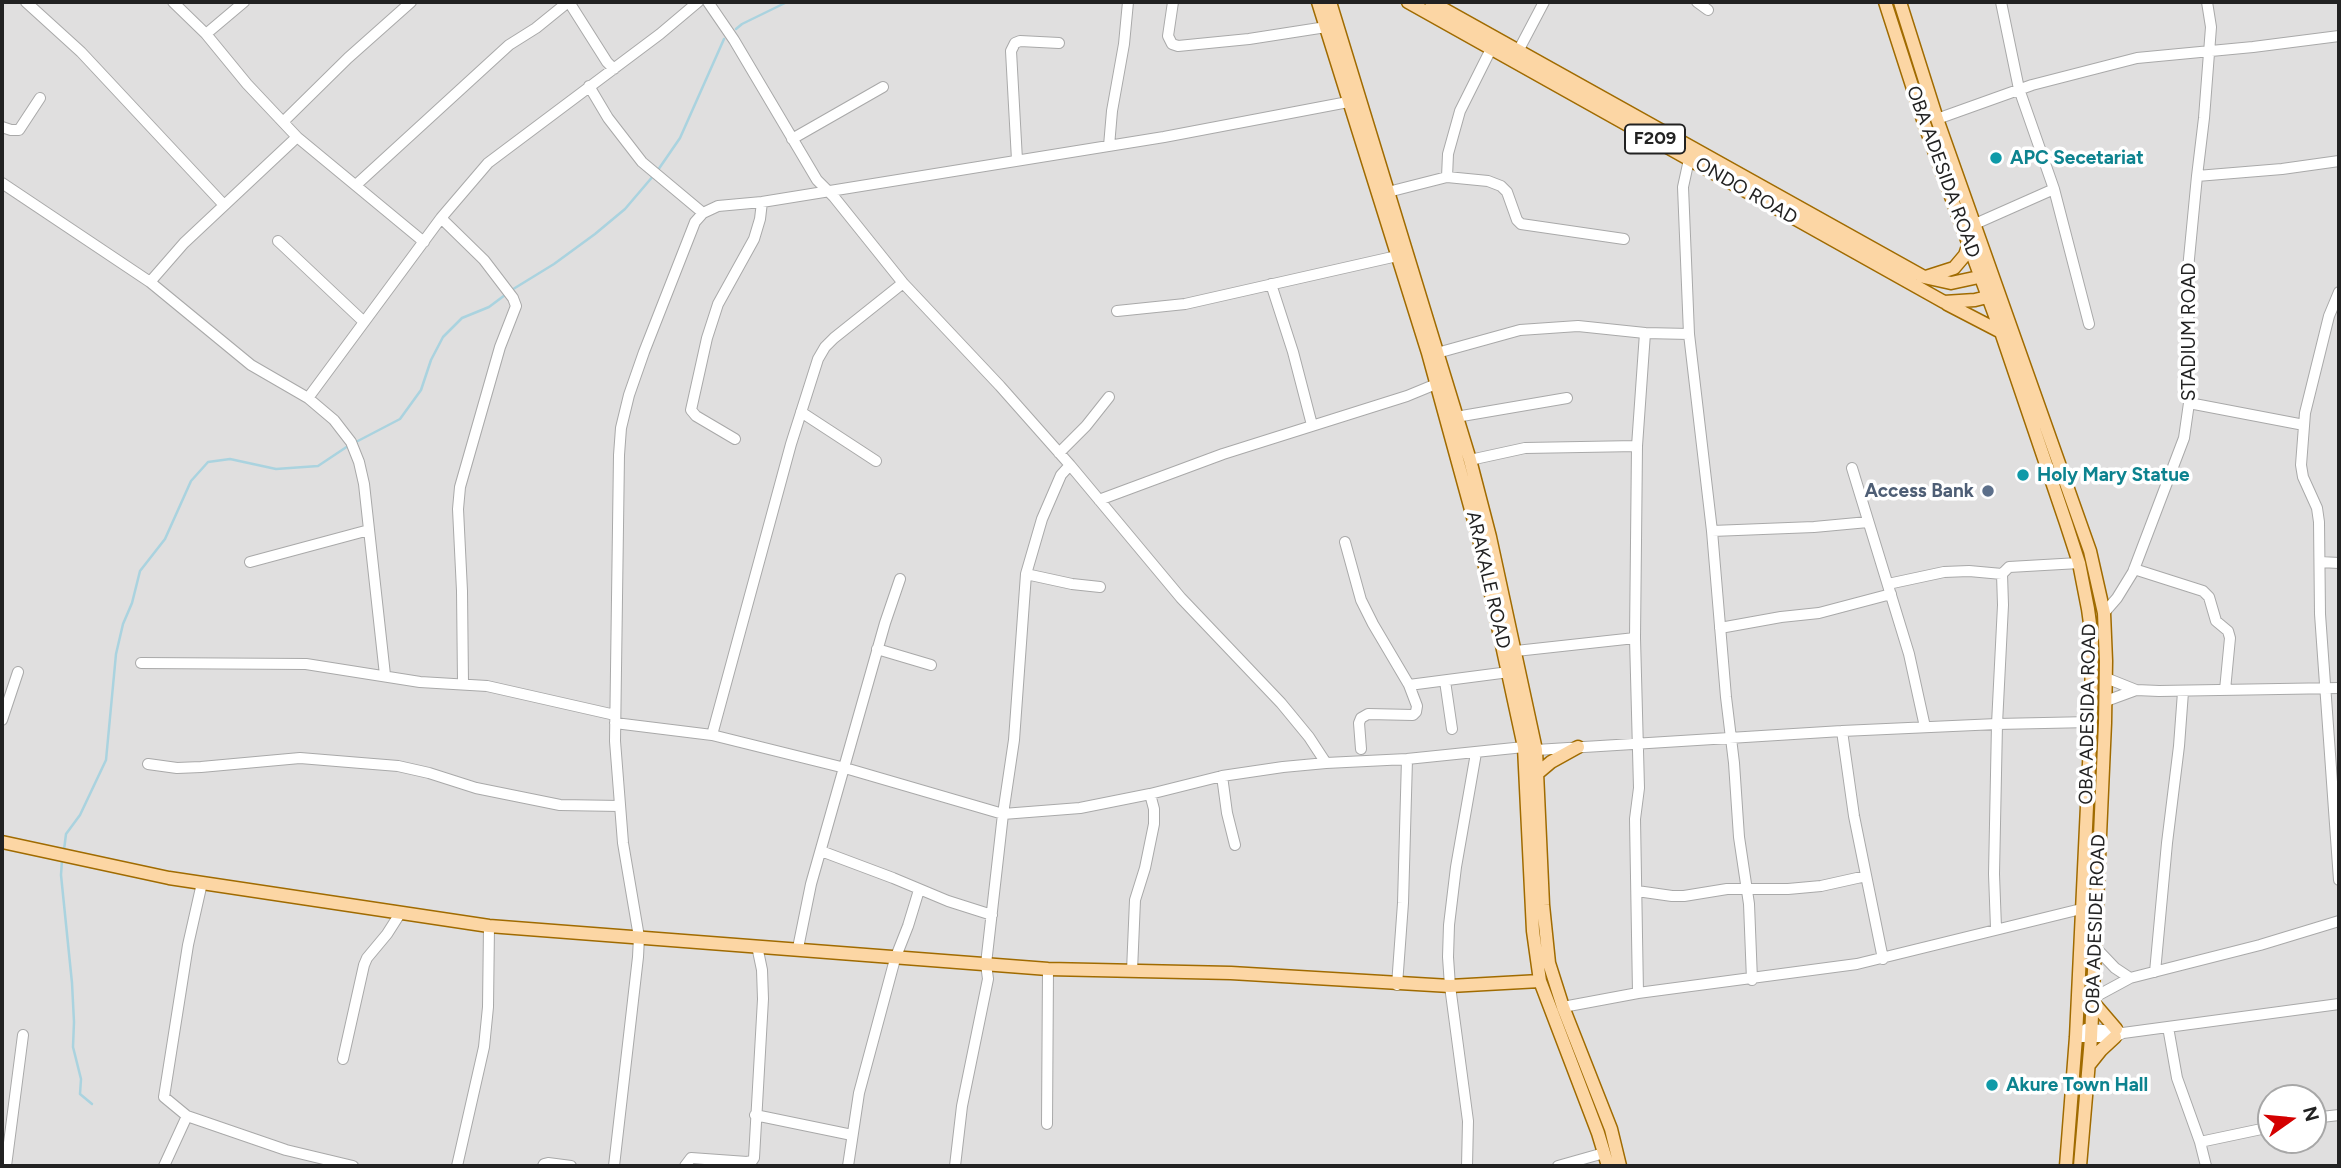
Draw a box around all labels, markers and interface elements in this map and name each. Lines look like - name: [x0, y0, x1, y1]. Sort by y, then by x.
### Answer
- street label: OBA ADESIDA ROAD: [1901, 83, 1985, 261]
- road number: F209: [1625, 124, 1685, 154]
- place label: APC Secetariat: [2010, 147, 2144, 169]
- marker: APC Secetariat: [1988, 150, 2004, 166]
- street label: ONDO ROAD: [1691, 152, 1801, 230]
- street label: STADIUM ROAD: [2178, 263, 2200, 401]
- place label: Holy Mary Statue: [2037, 464, 2190, 486]
- marker: Holy Mary Statue: [2015, 467, 2031, 483]
- place label: Access Bank: [1864, 480, 1974, 502]
- marker: Access Bank: [1980, 483, 1996, 499]
- street label: ARAKALE ROAD: [1461, 509, 1515, 651]
- street label: OBA ADESIDA ROAD: [2075, 623, 2101, 805]
- street label: OBA ADESIDE ROAD: [2081, 834, 2111, 1014]
- place label: Akure Town Hall: [2006, 1074, 2148, 1096]
- marker: Akure Town Hall: [1984, 1077, 2000, 1093]
- north arrow: [2257, 1084, 2327, 1154]
- text: N: [2298, 1104, 2324, 1124]

